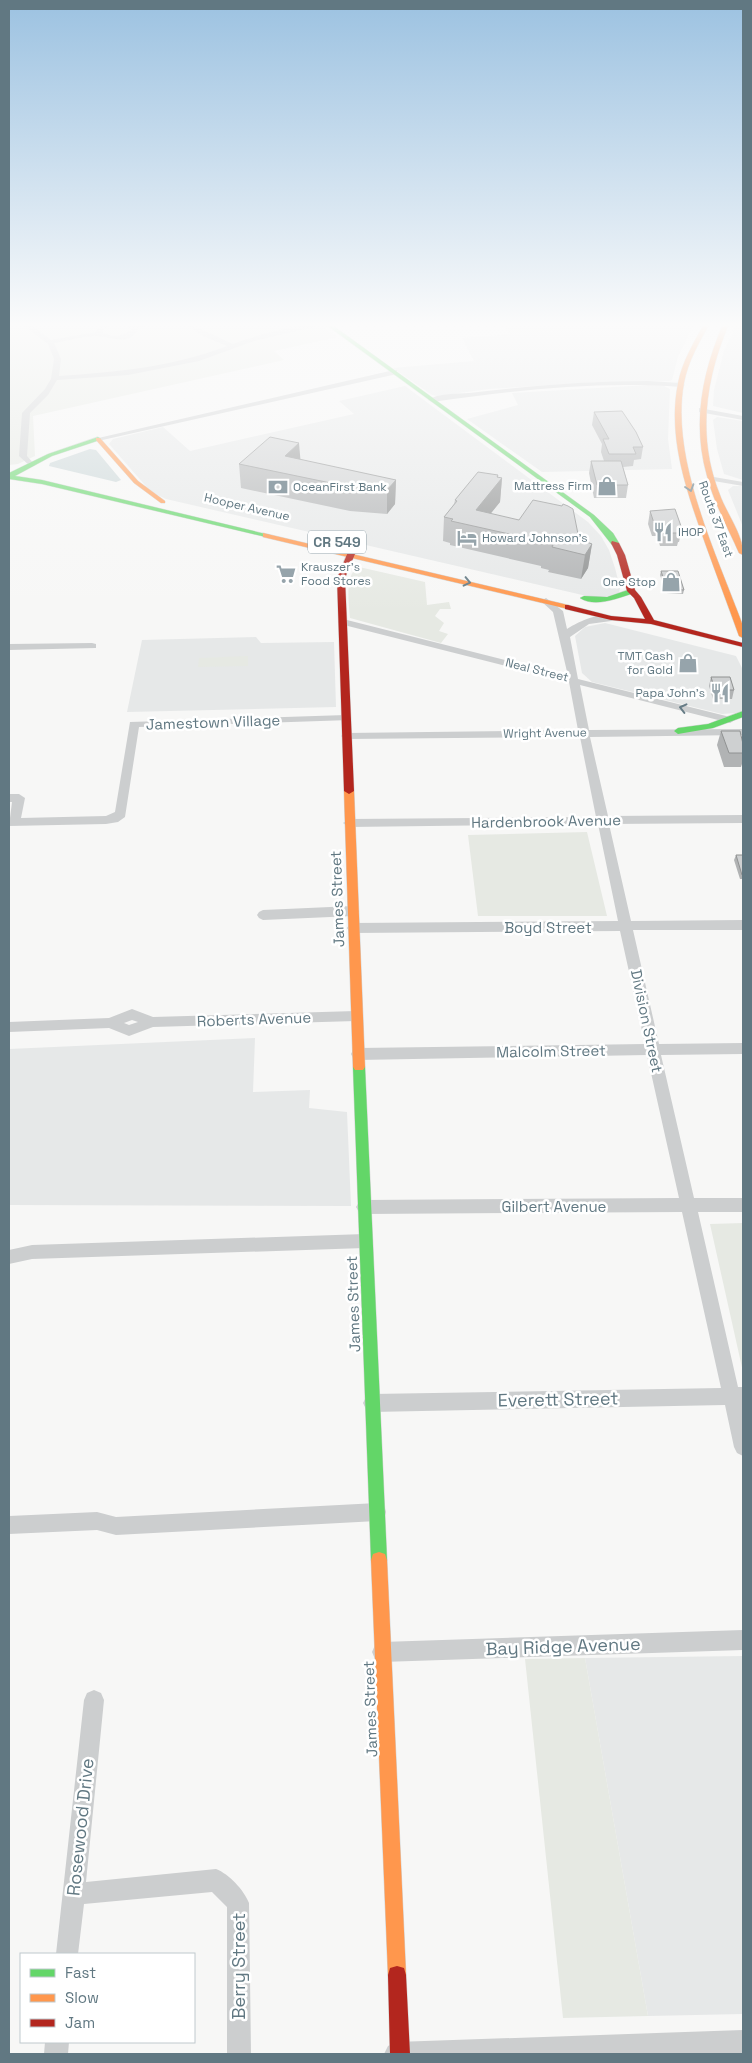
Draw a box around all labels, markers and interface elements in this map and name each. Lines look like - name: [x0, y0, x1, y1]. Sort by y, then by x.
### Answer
- shop icon: Mattress Firm: [596, 475, 618, 497]
- bank icon: OceanFirst Bank: [267, 476, 289, 498]
- place label: Mattress Firm: [514, 478, 592, 494]
- place label: OceanFirst Bank: [293, 479, 387, 495]
- street label: Route 37 East: [695, 479, 737, 559]
- one-way arrow: [684, 484, 694, 492]
- street label: Hooper Avenue: [203, 489, 291, 525]
- restaurant icon: IHOP: [652, 521, 674, 543]
- place label: IHOP: [678, 524, 704, 540]
- hotel icon: Howard Johnson's: [456, 527, 478, 549]
- road number: CR 549: [308, 530, 366, 554]
- place label: Howard Johnson's: [482, 530, 588, 546]
- place label: Krauszer's Food Stores: [301, 559, 371, 589]
- supermarket icon: Krauszer's Food Stores: [275, 563, 297, 585]
- shop icon: One Stop: [660, 571, 682, 593]
- place label: One Stop: [603, 574, 656, 590]
- one-way arrow: [463, 576, 472, 587]
- place label: TMT Cash for Gold: [617, 648, 673, 678]
- shop icon: TMT Cash for Gold: [677, 652, 699, 674]
- street label: Neal Street: [504, 654, 570, 686]
- restaurant icon: Papa John's: [709, 682, 731, 704]
- place label: Papa John's: [635, 685, 705, 701]
- one-way arrow: [679, 703, 687, 713]
- street label: Jamestown Village: [145, 710, 281, 734]
- street label: Wright Avenue: [503, 724, 587, 742]
- street label: Hardenbrook Avenue: [471, 810, 621, 832]
- street label: James Street: [326, 850, 348, 948]
- street label: Boyd Street: [504, 918, 592, 937]
- street label: Division Street: [627, 968, 667, 1074]
- street label: Roberts Avenue: [197, 1008, 312, 1030]
- street label: Malcolm Street: [496, 1041, 606, 1061]
- street label: Gilbert Avenue: [502, 1197, 607, 1216]
- street label: James Street: [342, 1255, 364, 1353]
- street label: Everett Street: [497, 1386, 619, 1412]
- street label: Bay Ridge Avenue: [485, 1632, 641, 1660]
- street label: James Street: [359, 1660, 381, 1758]
- street label: Rosewood Drive: [61, 1757, 99, 1897]
- street label: Berry Street: [227, 1913, 250, 2019]
- legend: [20, 1953, 195, 2043]
- text: Fast: [65, 1963, 96, 1982]
- text: Slow: [65, 1988, 99, 2007]
- text: Jam: [65, 2013, 95, 2032]

